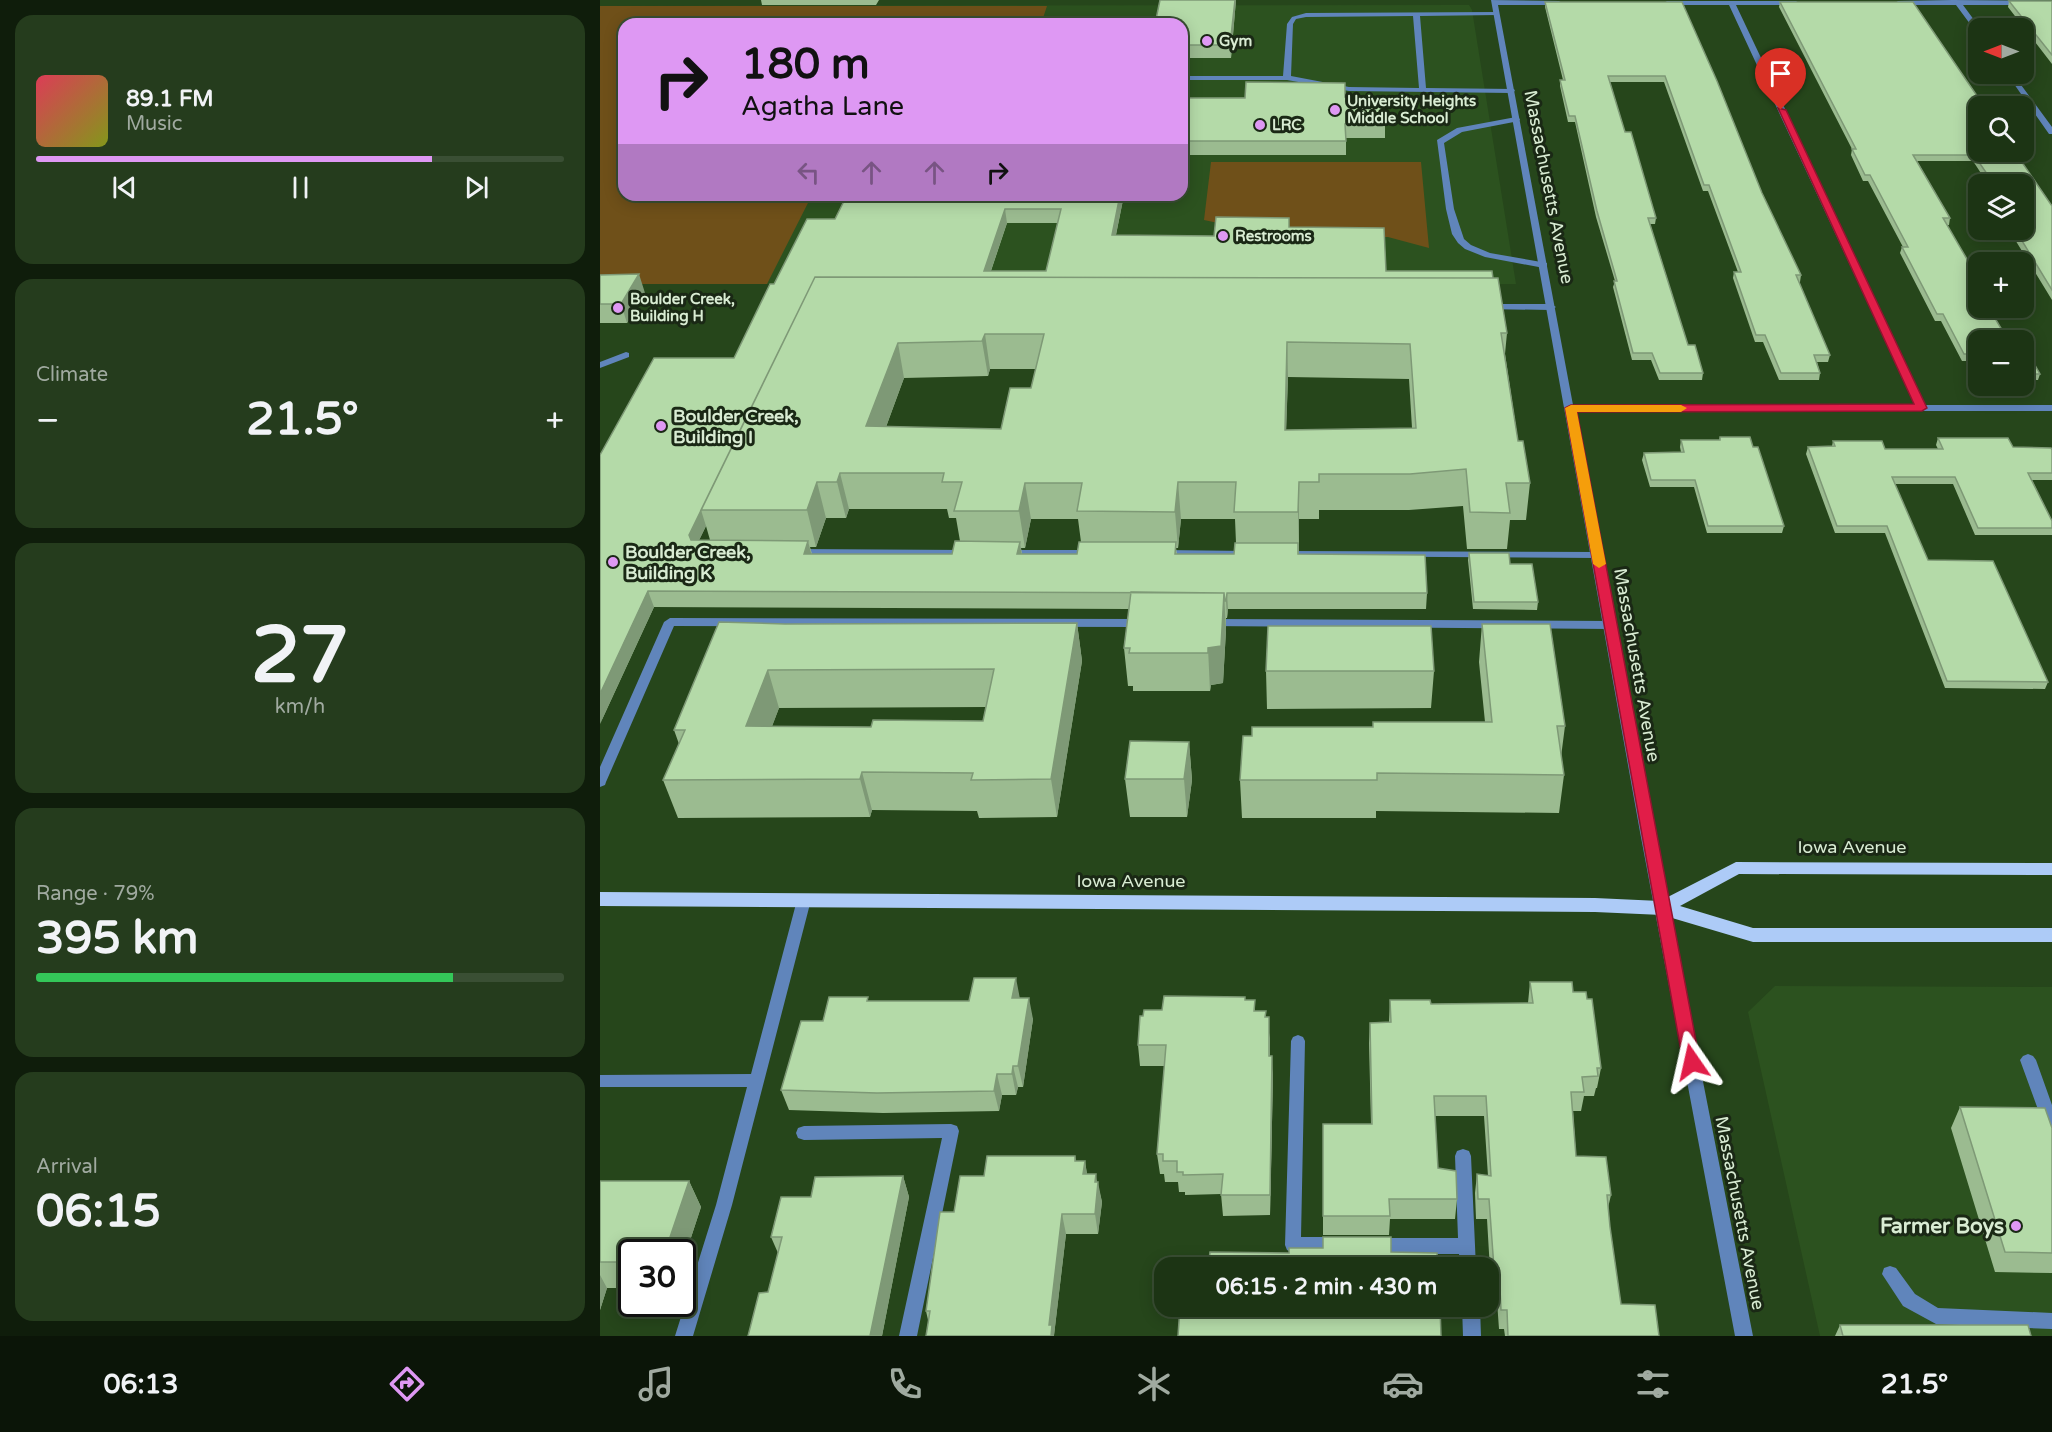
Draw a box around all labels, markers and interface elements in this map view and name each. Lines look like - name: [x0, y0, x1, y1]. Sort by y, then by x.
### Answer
- north arrow: [1968, 18, 2034, 84]
- map controls: [1968, 18, 2034, 396]
- place label: Gym: [1219, 32, 1252, 51]
- marker: Gym: [1200, 34, 1214, 48]
- text: 180 m: [741, 39, 870, 90]
- icon: right: [642, 42, 720, 120]
- pin: [1755, 48, 1806, 110]
- icon: arrive: [1764, 57, 1797, 90]
- text: 89.1 FM: [126, 86, 214, 112]
- street label: Massachusetts Avenue: [1519, 88, 1579, 286]
- text: Agatha Lane: [741, 90, 904, 123]
- place label: University Heights Middle School: [1347, 92, 1476, 127]
- button: search: [1968, 96, 2034, 162]
- marker: University Heights Middle School: [1328, 103, 1342, 117]
- text: Music: [126, 112, 182, 136]
- place label: LRC: [1272, 116, 1302, 134]
- marker: LRC: [1253, 118, 1267, 132]
- icon: left: [792, 156, 825, 189]
- icon: ahead: [855, 156, 888, 189]
- icon: ahead: [918, 156, 951, 189]
- icon: right: [981, 156, 1014, 189]
- icon: previous: [108, 171, 141, 204]
- icon: pause: [284, 171, 317, 204]
- icon: next: [460, 171, 493, 204]
- button: layers: [1968, 174, 2034, 240]
- place label: Restrooms: [1235, 227, 1312, 245]
- marker: Restrooms: [1216, 229, 1230, 243]
- button: +: [1968, 252, 2034, 318]
- place label: Boulder Creek, Building H: [630, 290, 735, 326]
- marker: Boulder Creek, Building H: [611, 301, 625, 315]
- button: −: [1968, 330, 2034, 396]
- text: Climate: [36, 363, 108, 387]
- text: 21.5°: [246, 393, 359, 447]
- text: −: [36, 401, 60, 440]
- text: +: [545, 401, 564, 440]
- place label: Boulder Creek, Building I: [673, 405, 799, 448]
- marker: Boulder Creek, Building I: [654, 419, 668, 433]
- place label: Boulder Creek, Building K: [625, 541, 751, 584]
- marker: Boulder Creek, Building K: [606, 555, 620, 569]
- street label: Massachusetts Avenue: [1609, 566, 1665, 764]
- text: 27: [251, 609, 349, 703]
- text: km/h: [275, 695, 325, 719]
- street label: Iowa Avenue: [1797, 836, 1907, 858]
- street label: Iowa Avenue: [1076, 870, 1186, 892]
- text: Range · 79%: [36, 882, 155, 906]
- text: 395 km: [36, 912, 198, 966]
- position arrow: [1660, 1030, 1724, 1094]
- street label: Massachusetts Avenue: [1710, 1114, 1770, 1312]
- text: Arrival: [36, 1155, 98, 1179]
- text: 06:15: [36, 1185, 161, 1239]
- place label: Farmer Boys: [1880, 1214, 2004, 1239]
- marker: Farmer Boys: [2009, 1219, 2023, 1233]
- speed limit sign: 30: [618, 1239, 696, 1317]
- text: 06:15 · 2 min · 430 m: [1216, 1274, 1437, 1300]
- icon: directions: [386, 1363, 428, 1405]
- icon: music: [635, 1363, 677, 1405]
- icon: phone: [884, 1363, 926, 1405]
- icon: climate: [1133, 1363, 1175, 1405]
- icon: car: [1382, 1363, 1424, 1405]
- icon: filters: [1632, 1363, 1674, 1405]
- text: 06:13: [104, 1368, 178, 1401]
- text: 21.5°: [1881, 1368, 1948, 1401]

